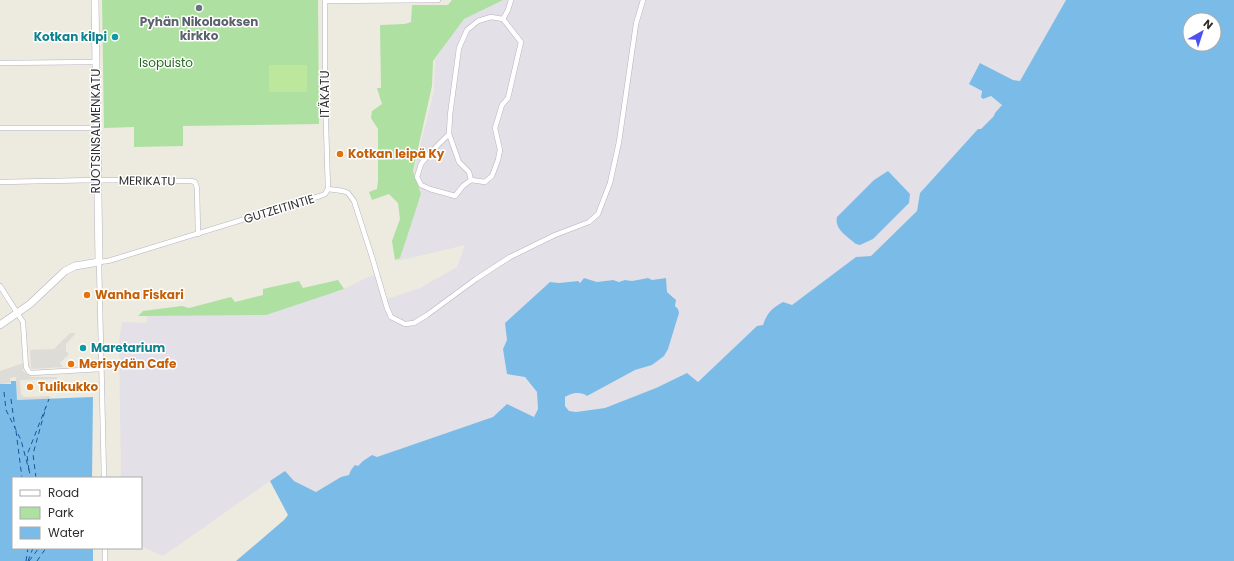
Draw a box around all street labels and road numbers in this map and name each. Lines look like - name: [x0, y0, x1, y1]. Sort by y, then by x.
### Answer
- street label: RUOTSINSALMENKATU: [87, 69, 104, 193]
- street label: ITÄKATU: [316, 70, 333, 118]
- street label: MERIKATU: [119, 172, 175, 189]
- street label: GUTZEITINTIE: [241, 190, 316, 227]

